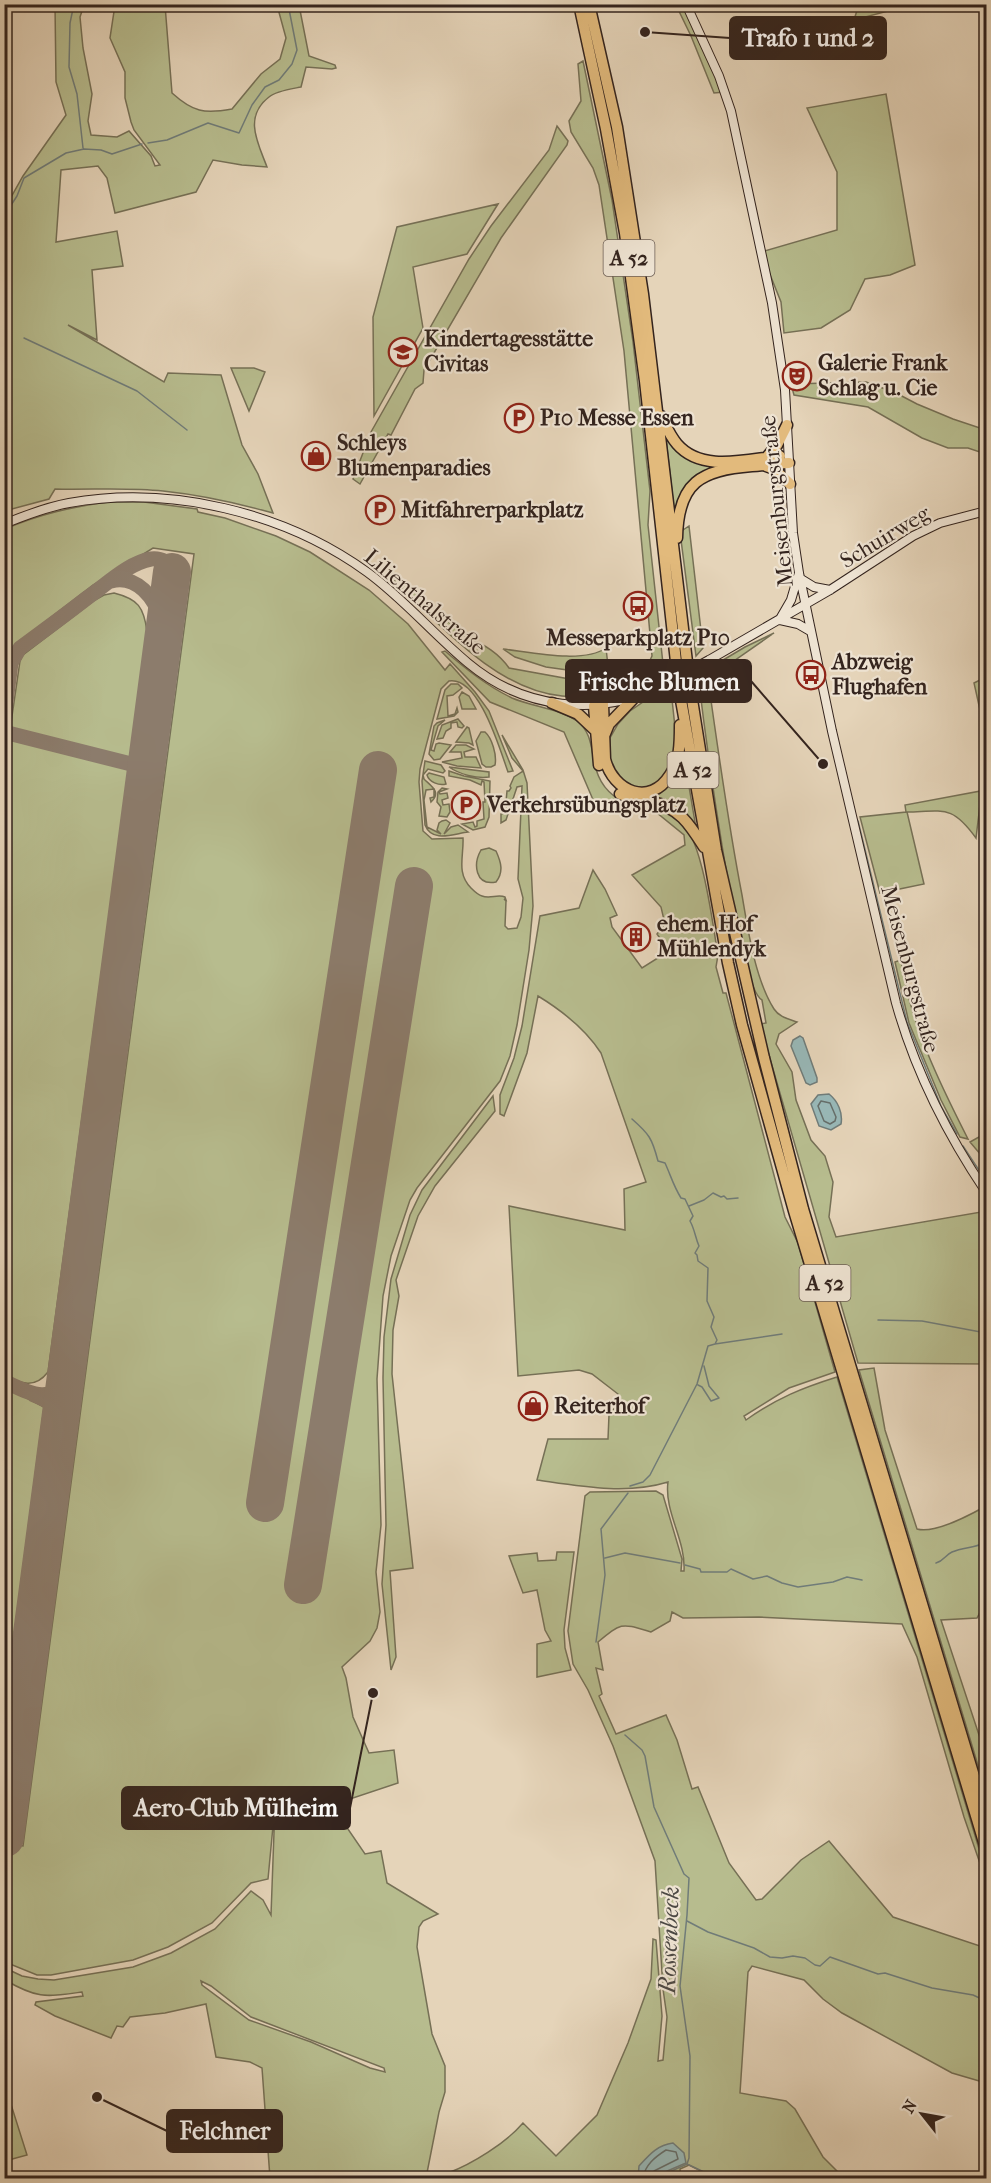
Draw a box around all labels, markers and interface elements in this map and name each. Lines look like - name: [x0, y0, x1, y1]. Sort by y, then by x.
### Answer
- callout: Trafo 1 und 2: [730, 17, 886, 59]
- text: Trafo 1 und 2: [741, 24, 874, 52]
- road number: A 52: [604, 240, 654, 276]
- place label: Kindertagesstätte Civitas: [424, 326, 593, 377]
- school or university icon: Kindertagesstätte Civitas: [387, 336, 419, 368]
- place label: Galerie Frank Schlag u. Cie: [818, 350, 948, 401]
- theatre icon: Galerie Frank Schlag u. Cie: [781, 360, 813, 392]
- parking icon: P10 Messe Essen: [503, 402, 535, 434]
- place label: P10 Messe Essen: [540, 405, 694, 431]
- street label: Meisenburgstraße: [755, 414, 799, 588]
- place label: Schleys Blumenparadies: [337, 430, 491, 481]
- shop icon: Schleys Blumenparadies: [300, 440, 332, 472]
- parking icon: Mitfahrerparkplatz: [364, 494, 396, 526]
- place label: Mitfahrerparkplatz: [400, 497, 584, 523]
- street label: Schuirweg: [835, 500, 935, 574]
- street label: Lilienthalstraße: [359, 544, 491, 660]
- bus stop icon: Messeparkplatz P10: [622, 590, 654, 622]
- place label: Messeparkplatz P10: [545, 625, 730, 651]
- place label: Abzweig Flughafen: [830, 649, 927, 700]
- bus stop icon: Abzweig Flughafen: [795, 659, 827, 691]
- callout: Frische Blumen: [566, 660, 751, 702]
- text: Frische Blumen: [577, 668, 741, 696]
- road number: A 52: [668, 752, 718, 788]
- parking icon: Verkehrsübungsplatz: [450, 789, 482, 821]
- place label: Verkehrsübungsplatz: [486, 792, 686, 818]
- street label: Meisenburgstraße: [875, 882, 945, 1056]
- place label: ehem. Hof Mühlendyk: [656, 911, 766, 962]
- building icon: ehem. Hof Mühlendyk: [620, 921, 652, 953]
- road number: A 52: [800, 1265, 850, 1301]
- shop icon: Reiterhof: [517, 1390, 549, 1422]
- place label: Reiterhof: [554, 1393, 650, 1419]
- callout: Aero-Club Mülheim: [122, 1787, 350, 1829]
- text: Aero-Club Mülheim: [132, 1794, 339, 1822]
- water label: Rossenbeck: [653, 1886, 685, 1996]
- north arrow: [892, 2084, 952, 2144]
- text: N: [898, 2096, 921, 2117]
- callout: Felchner: [167, 2110, 282, 2152]
- text: Felchner: [179, 2117, 271, 2145]

